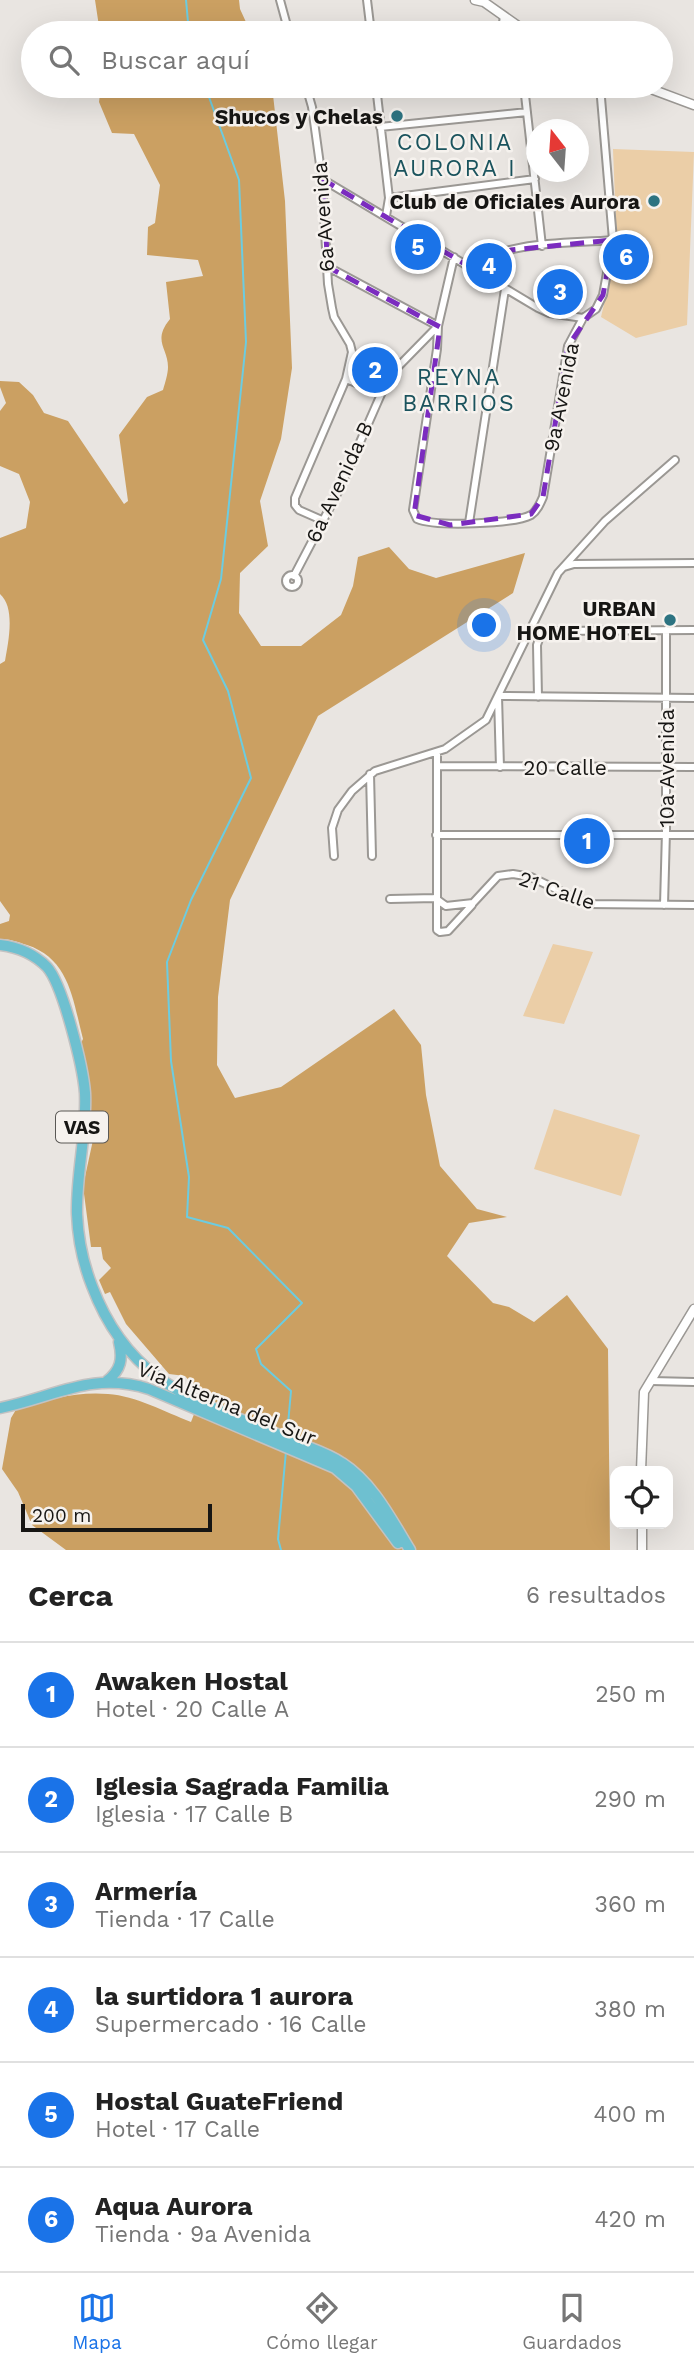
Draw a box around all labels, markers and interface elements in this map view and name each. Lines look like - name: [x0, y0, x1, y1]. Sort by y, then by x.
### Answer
- search box: [21, 21, 673, 98]
- icon: search: [45, 41, 83, 79]
- text: Buscar aquí: [101, 45, 250, 75]
- place label: Shucos y Chelas: [215, 104, 383, 129]
- marker: Shucos y Chelas: [389, 108, 405, 124]
- north arrow: [526, 119, 589, 182]
- district label: COLONIA AURORA I: [393, 129, 517, 182]
- street label: 6a Avenida: [307, 161, 339, 273]
- place label: Club de Oficiales Aurora: [389, 189, 641, 214]
- marker: Club de Oficiales Aurora: [646, 193, 662, 209]
- pin: 5: [395, 221, 441, 273]
- pin: 6: [603, 231, 649, 283]
- pin: 4: [466, 240, 512, 292]
- pin: 3: [537, 266, 583, 318]
- street label: 9a Avenida: [538, 340, 584, 454]
- pin: 2: [352, 344, 398, 396]
- district label: REYNA BARRIOS: [402, 364, 516, 417]
- street label: 6a Avenida B: [300, 417, 378, 547]
- place label: URBAN HOME HOTEL: [516, 596, 656, 645]
- your location: [467, 608, 501, 642]
- marker: URBAN HOME HOTEL: [662, 612, 678, 628]
- street label: 10a Avenida: [654, 708, 679, 827]
- street label: 20 Calle: [523, 755, 607, 780]
- pin: 1: [564, 815, 610, 867]
- street label: 21 Calle: [516, 865, 598, 915]
- road number: VAS: [56, 1112, 108, 1142]
- street label: Vía Alterna del Sur: [134, 1356, 321, 1450]
- map controls: [610, 1466, 673, 1529]
- button: locate: [610, 1466, 673, 1529]
- scale bar: [21, 1501, 212, 1533]
- text: 200 m: [32, 1504, 91, 1527]
- text: Cerca: [28, 1578, 113, 1613]
- text: 6 resultados: [526, 1582, 666, 1609]
- text: Awaken Hostal: [95, 1666, 288, 1696]
- text: 1: [46, 1681, 56, 1708]
- text: 250 m: [595, 1681, 666, 1708]
- text: Hotel · 20 Calle A: [95, 1696, 289, 1723]
- text: Iglesia Sagrada Familia: [95, 1771, 389, 1801]
- text: 2: [44, 1786, 58, 1813]
- text: 290 m: [594, 1786, 666, 1813]
- text: Iglesia · 17 Calle B: [95, 1801, 293, 1828]
- text: Armería: [95, 1876, 197, 1906]
- text: 3: [44, 1891, 58, 1918]
- text: 360 m: [595, 1891, 666, 1918]
- text: Tienda · 17 Calle: [95, 1906, 275, 1933]
- text: la surtidora 1 aurora: [95, 1981, 353, 2011]
- text: 4: [44, 1996, 58, 2023]
- text: 380 m: [594, 1996, 666, 2023]
- text: Supermercado · 16 Calle: [95, 2011, 367, 2038]
- text: Hostal GuateFriend: [95, 2086, 343, 2116]
- text: 5: [44, 2101, 58, 2128]
- text: 400 m: [594, 2101, 666, 2128]
- text: Hotel · 17 Calle: [95, 2116, 260, 2143]
- text: Aqua Aurora: [95, 2191, 253, 2221]
- text: 6: [44, 2206, 58, 2233]
- text: 420 m: [594, 2206, 666, 2233]
- text: Tienda · 9a Avenida: [95, 2221, 311, 2248]
- tab: Mapa: [72, 2289, 122, 2354]
- tab: Cómo llegar: [266, 2289, 378, 2354]
- tab: Guardados: [522, 2289, 622, 2354]

